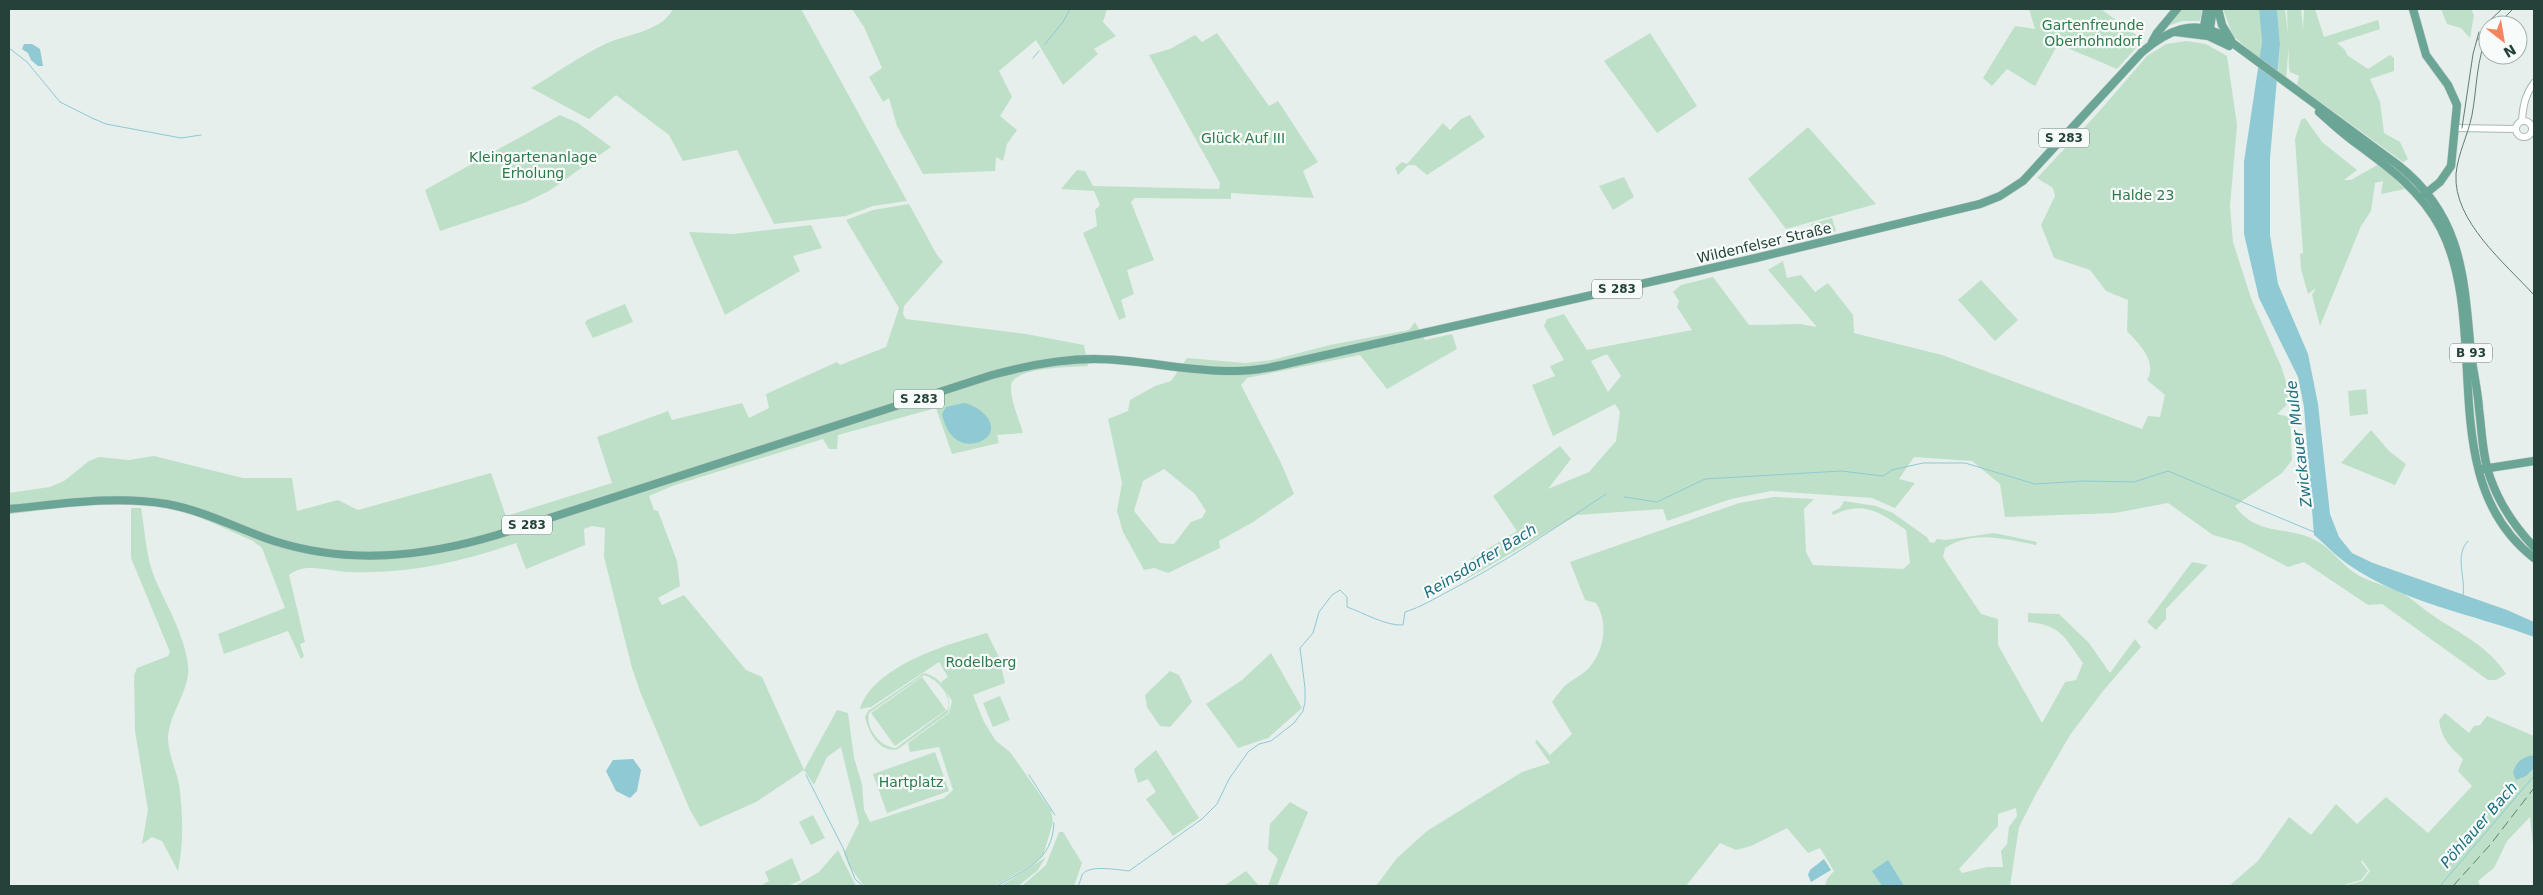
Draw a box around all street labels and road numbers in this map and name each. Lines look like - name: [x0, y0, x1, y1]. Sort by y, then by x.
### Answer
- road number: S 283: [2039, 128, 2089, 148]
- street label: Wildenfelser Straße: [1695, 220, 1833, 266]
- road number: S 283: [1592, 280, 1642, 298]
- road number: B 93: [2450, 343, 2492, 362]
- road number: S 283: [894, 389, 944, 408]
- road number: S 283: [502, 516, 552, 534]

